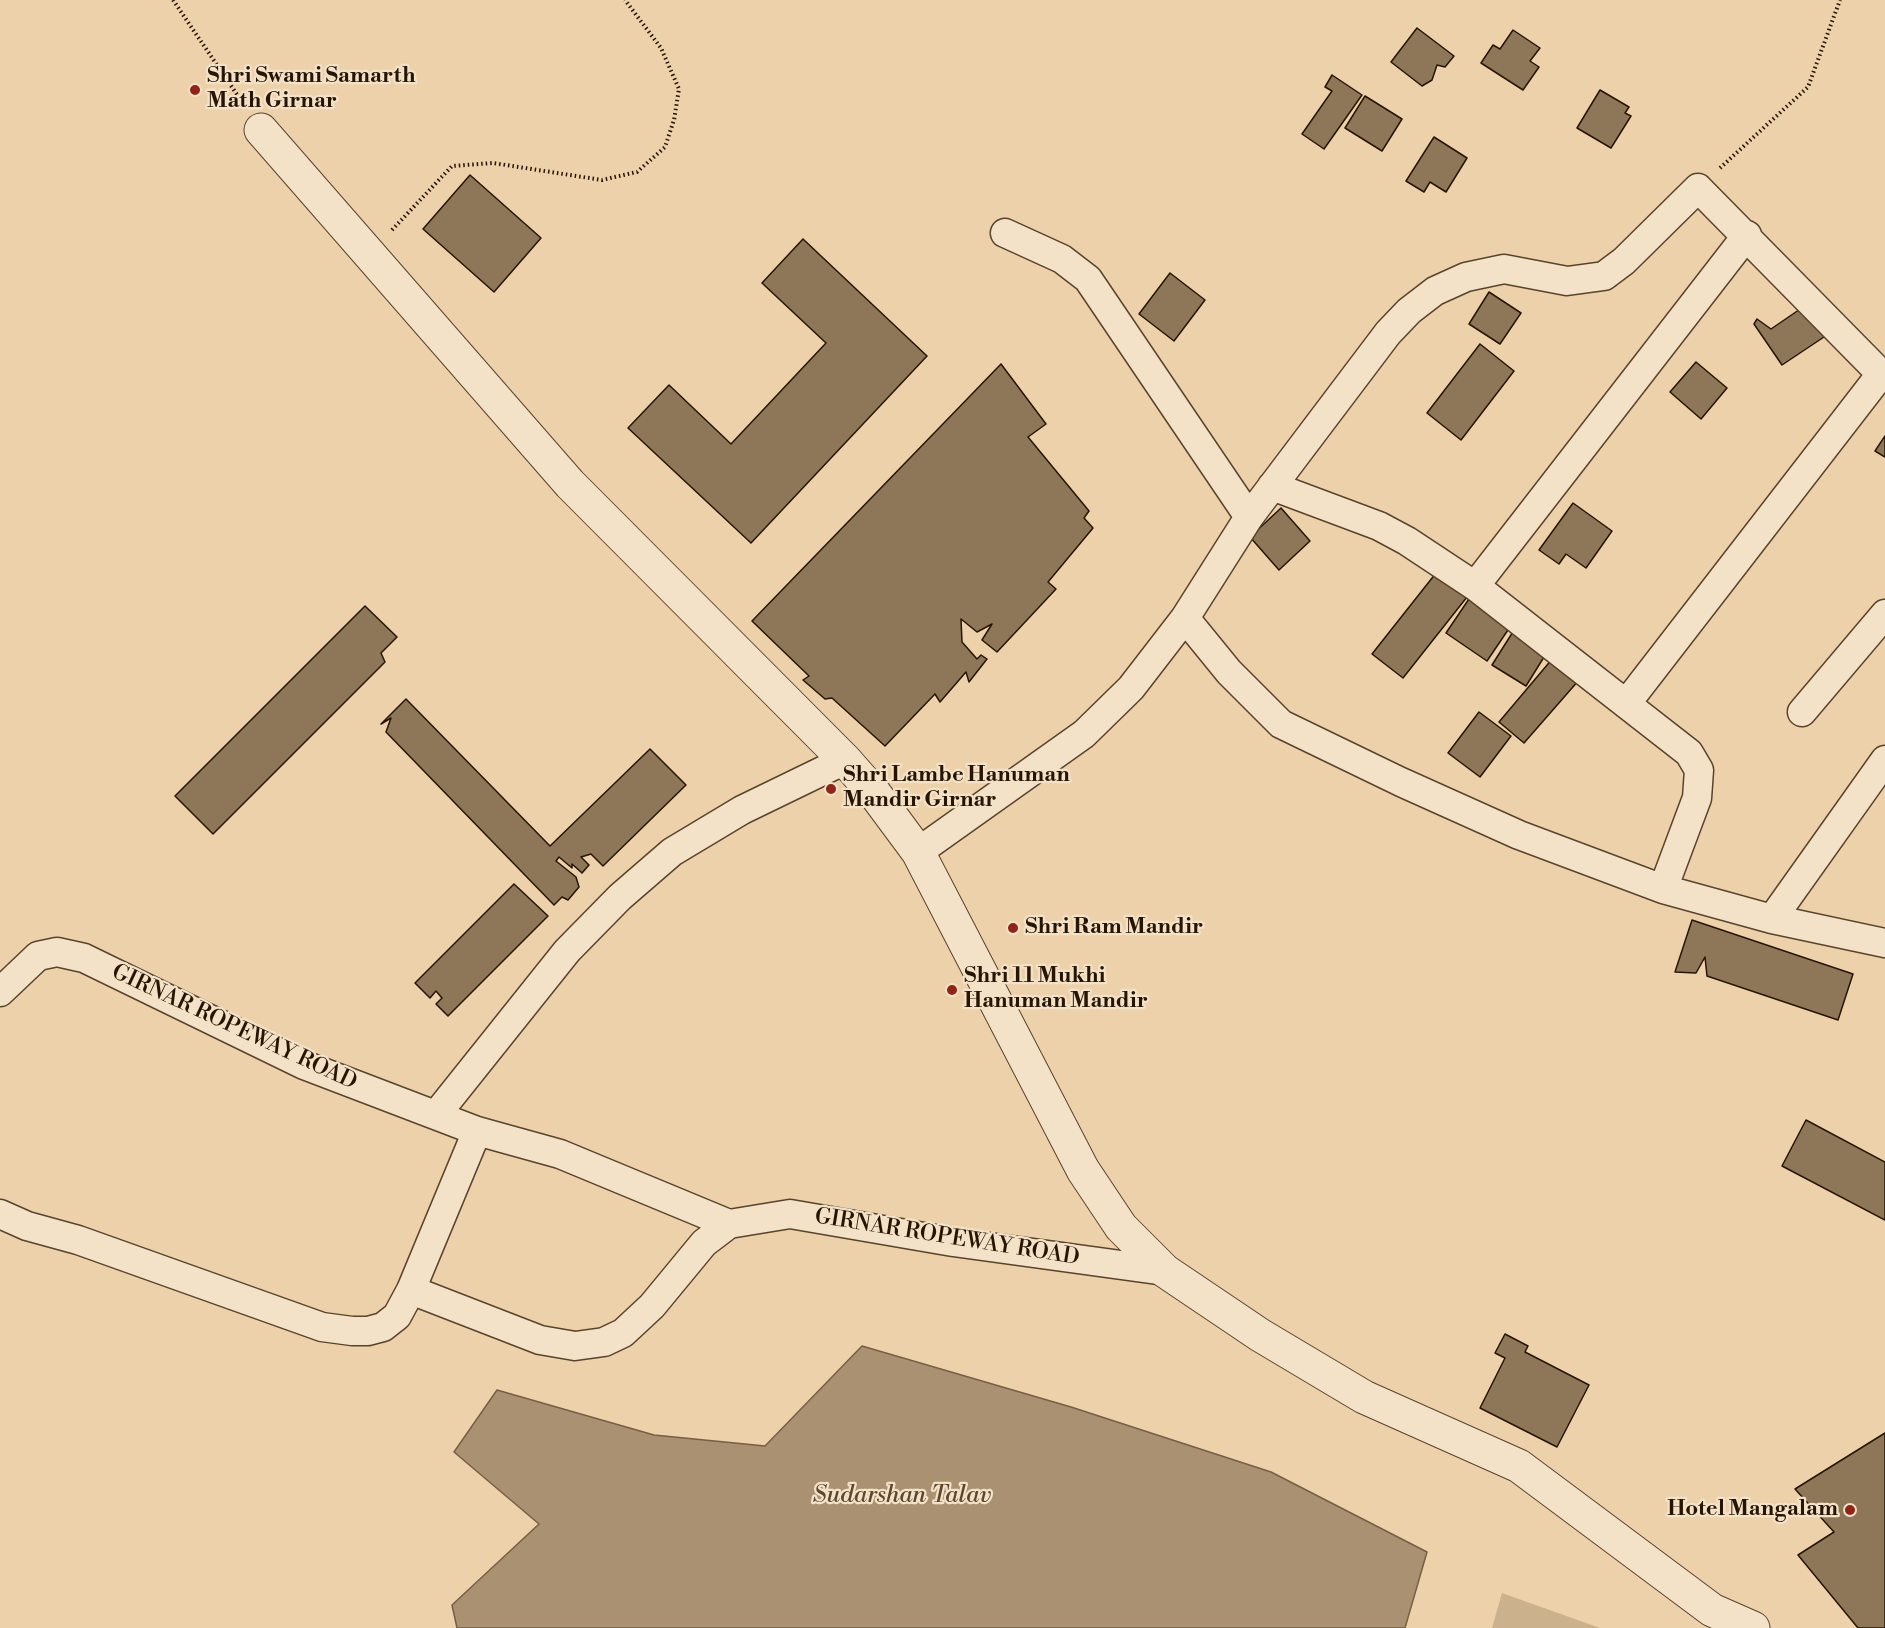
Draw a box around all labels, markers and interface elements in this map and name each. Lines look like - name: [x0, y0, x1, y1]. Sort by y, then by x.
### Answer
- place label: Shri Swami Samarth Math Girnar: [207, 64, 416, 116]
- marker: Shri Swami Samarth Math Girnar: [188, 83, 202, 97]
- place label: Shri Lambe Hanuman Mandir Girnar: [843, 763, 1070, 814]
- marker: Shri Lambe Hanuman Mandir Girnar: [824, 782, 838, 796]
- place label: Shri Ram Mandir: [1025, 915, 1203, 941]
- marker: Shri Ram Mandir: [1006, 921, 1020, 935]
- street label: GIRNAR ROPEWAY ROAD: [107, 960, 361, 1096]
- place label: Shri 11 Mukhi Hanuman Mandir: [964, 964, 1148, 1016]
- marker: Shri 11 Mukhi Hanuman Mandir: [945, 983, 959, 997]
- street label: GIRNAR ROPEWAY ROAD: [813, 1204, 1081, 1272]
- water label: Sudarshan Talav: [813, 1482, 991, 1510]
- place label: Hotel Mangalam: [1667, 1497, 1838, 1523]
- marker: Hotel Mangalam: [1843, 1503, 1857, 1517]

